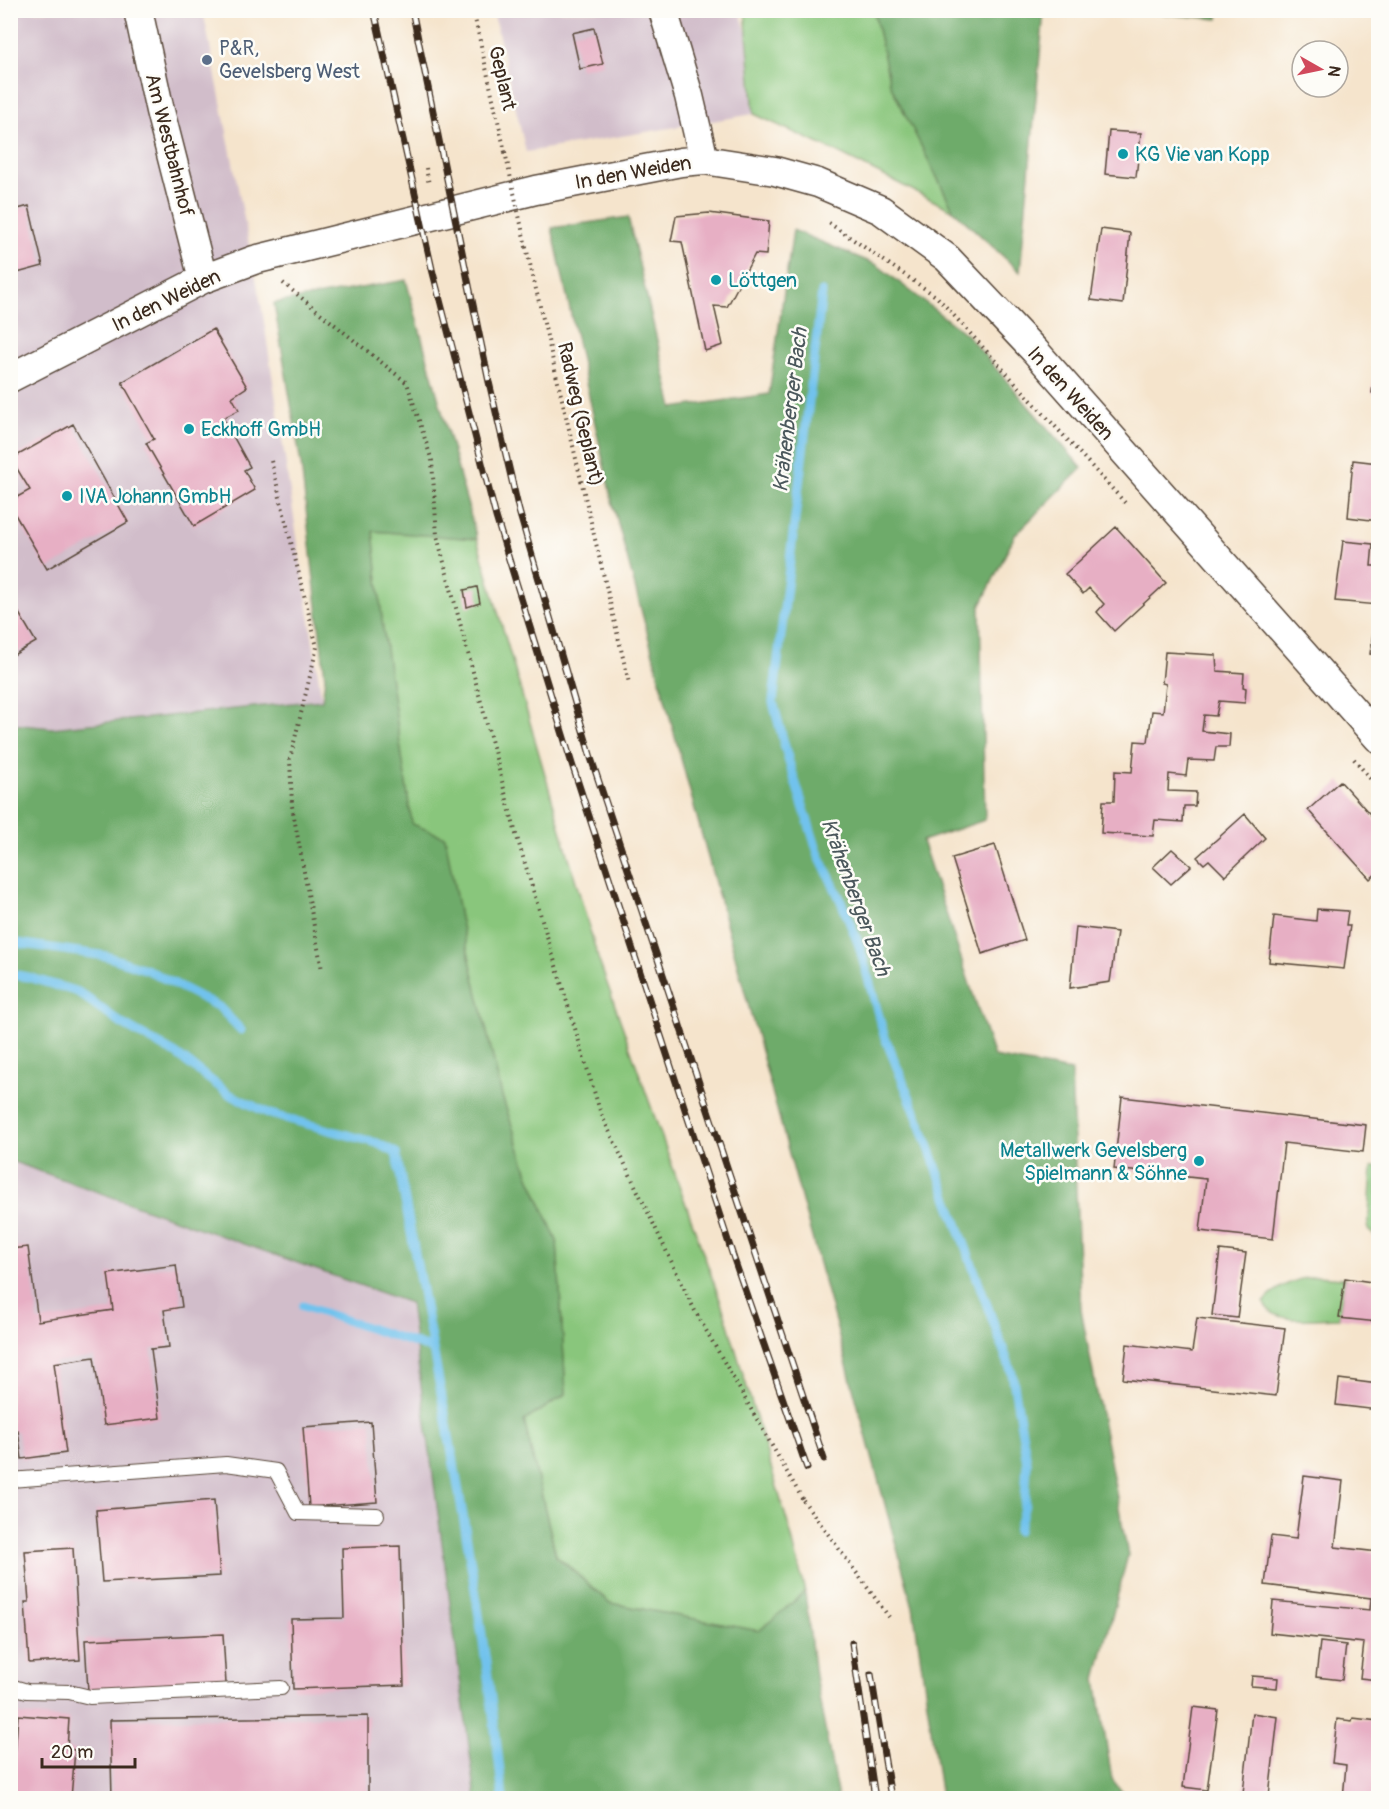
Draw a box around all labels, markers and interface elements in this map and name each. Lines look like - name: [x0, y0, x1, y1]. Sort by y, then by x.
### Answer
- place label: P&R, Gevelsberg West: [219, 36, 361, 84]
- north arrow: [1290, 39, 1350, 99]
- street label: Geplant: [483, 44, 522, 114]
- marker: P&R, Gevelsberg West: [200, 53, 214, 67]
- text: N: [1323, 64, 1345, 78]
- street label: Am Westbahnhof: [140, 71, 199, 219]
- place label: KG Vie van Kopp: [1135, 142, 1270, 167]
- marker: KG Vie van Kopp: [1116, 147, 1130, 161]
- street label: In den Weiden: [573, 150, 693, 195]
- street label: In den Weiden: [108, 263, 225, 337]
- place label: Löttgen: [728, 268, 797, 293]
- marker: Löttgen: [709, 273, 723, 287]
- water label: Krähenberger Bach: [767, 325, 814, 494]
- street label: Radweg (Geplant): [552, 340, 609, 489]
- street label: In den Weiden: [1022, 341, 1119, 445]
- place label: Eckhoff GmbH: [201, 417, 321, 442]
- marker: Eckhoff GmbH: [182, 422, 196, 436]
- place label: IVA Johann GmbH: [79, 484, 231, 509]
- marker: IVA Johann GmbH: [60, 489, 74, 503]
- water label: Krähenberger Bach: [815, 815, 897, 980]
- place label: Metallwerk Gevelsberg Spielmann & Söhne: [1000, 1138, 1187, 1186]
- marker: Metallwerk Gevelsberg Spielmann & Söhne: [1192, 1154, 1206, 1168]
- scale bar: [42, 1731, 135, 1769]
- text: 20 m: [51, 1741, 93, 1764]

